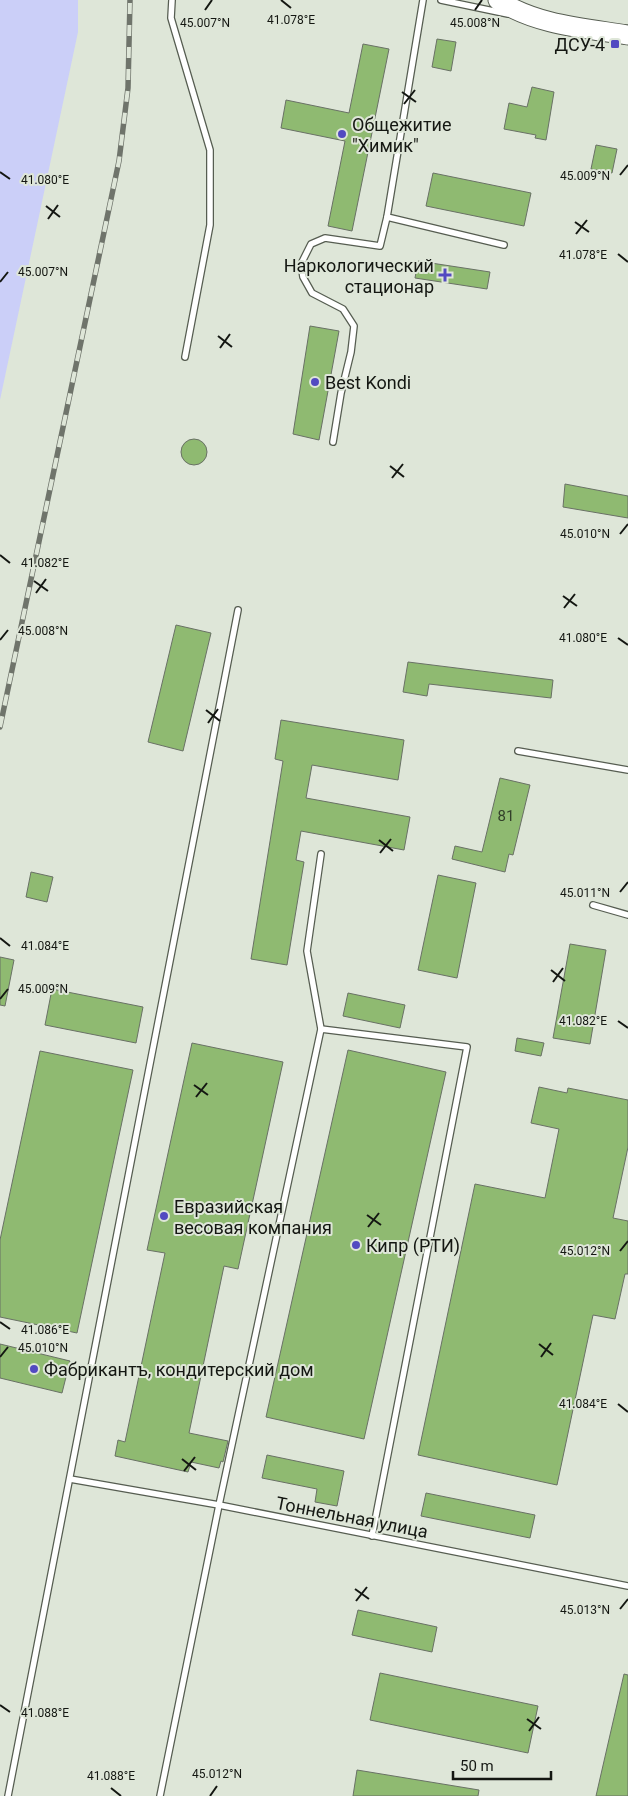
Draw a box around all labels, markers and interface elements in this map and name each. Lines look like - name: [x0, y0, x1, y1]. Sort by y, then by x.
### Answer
- text: 41.078°E: [267, 13, 315, 27]
- text: 45.007°N: [180, 16, 230, 30]
- text: 45.008°N: [450, 16, 500, 30]
- place label: ДСУ-4: [555, 34, 605, 55]
- marker: ДСУ-4: [609, 38, 621, 50]
- place label: Общежитие "Химик": [352, 114, 452, 156]
- marker: Общежитие "Химик": [336, 128, 348, 140]
- text: 45.009°N: [560, 169, 610, 183]
- text: 41.080°E: [21, 173, 69, 187]
- text: 41.078°E: [559, 248, 607, 262]
- place label: Наркологический стационар: [284, 255, 434, 297]
- text: 45.007°N: [18, 265, 68, 279]
- marker: Наркологический стационар: [438, 268, 452, 282]
- place label: Best Kondi: [325, 372, 411, 393]
- marker: Best Kondi: [309, 376, 321, 388]
- text: 45.010°N: [560, 527, 610, 541]
- text: 41.082°E: [21, 556, 69, 570]
- text: 45.008°N: [18, 624, 68, 638]
- text: 41.080°E: [559, 631, 607, 645]
- house number: 81: [498, 807, 514, 825]
- text: 45.011°N: [560, 886, 610, 900]
- text: 41.084°E: [21, 939, 69, 953]
- text: 45.009°N: [18, 982, 68, 996]
- text: 41.082°E: [559, 1014, 607, 1028]
- place label: Евразийская весовая компания: [174, 1196, 332, 1238]
- marker: Евразийская весовая компания: [158, 1210, 170, 1222]
- place label: Кипр (РТИ): [366, 1235, 460, 1257]
- marker: Кипр (РТИ): [350, 1239, 362, 1251]
- text: 45.012°N: [560, 1244, 610, 1258]
- text: 41.086°E: [21, 1323, 69, 1337]
- text: 45.010°N: [18, 1341, 68, 1355]
- place label: Фабрикантъ, кондитерский дом: [44, 1359, 314, 1380]
- marker: Фабрикантъ, кондитерский дом: [28, 1363, 40, 1375]
- text: 41.084°E: [559, 1397, 607, 1411]
- street label: Тоннельная улица: [274, 1492, 430, 1542]
- text: 45.013°N: [560, 1603, 610, 1617]
- text: 41.088°E: [21, 1706, 69, 1720]
- scale bar: [453, 1748, 550, 1780]
- text: 50 m: [460, 1757, 494, 1775]
- text: 45.012°N: [192, 1767, 242, 1781]
- text: 41.088°E: [87, 1769, 135, 1783]

